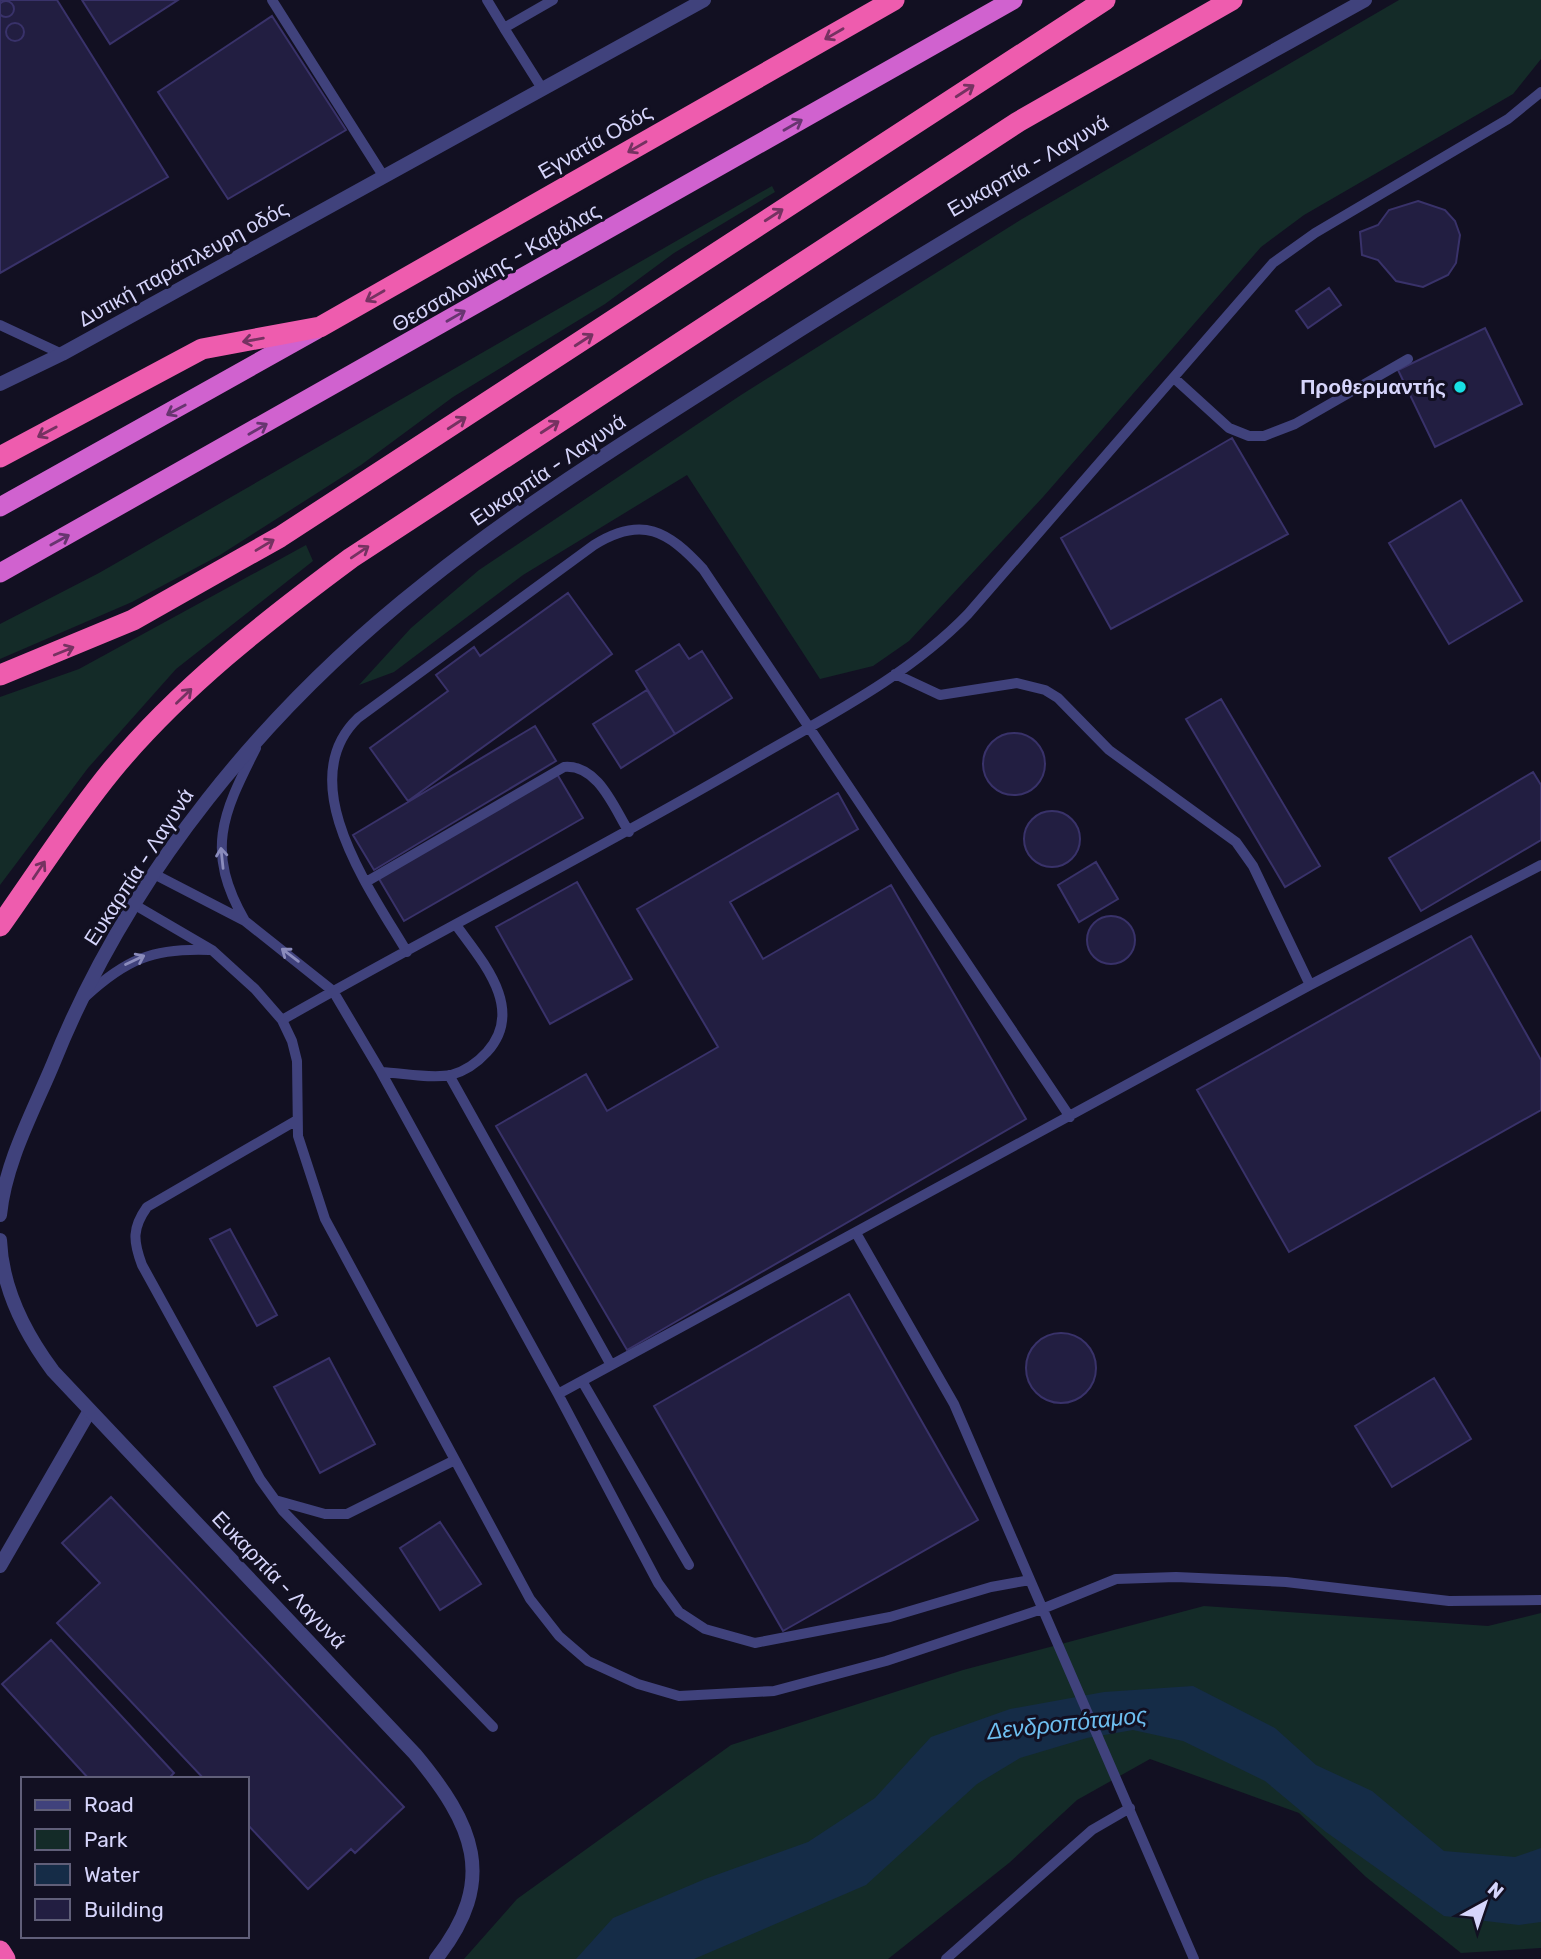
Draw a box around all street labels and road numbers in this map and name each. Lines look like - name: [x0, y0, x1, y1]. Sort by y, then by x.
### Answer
- street label: Εγνατία Οδός: [533, 99, 656, 184]
- street label: Ευκαρπία - Λαγυνά: [943, 109, 1113, 222]
- street label: Δυτική παράπλευρη οδός: [73, 195, 292, 332]
- street label: Θεσσαλονίκης - Καβάλας: [387, 198, 604, 337]
- street label: Ευκαρπία - Λαγυνά: [465, 408, 630, 531]
- street label: Ευκαρπία - Λαγυνά: [79, 784, 199, 950]
- street label: Ευκαρπία - Λαγυνά: [207, 1505, 352, 1654]

